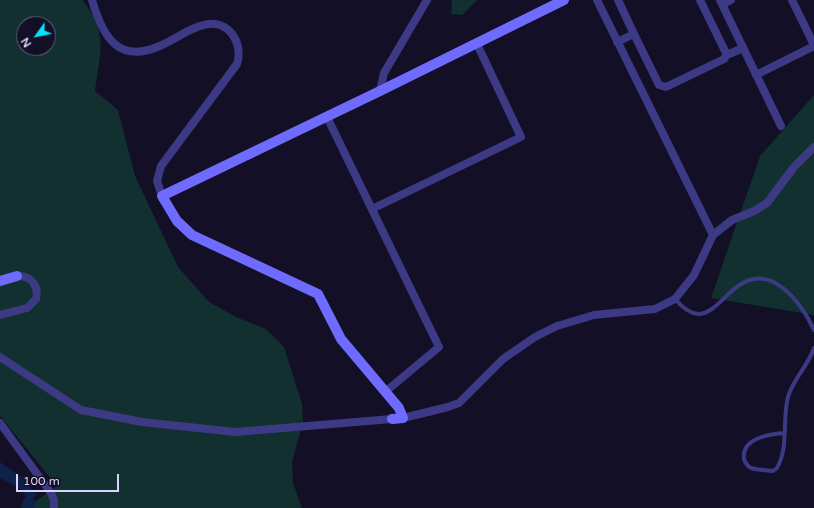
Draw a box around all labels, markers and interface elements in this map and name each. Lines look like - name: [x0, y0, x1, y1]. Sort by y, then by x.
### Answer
- north arrow: [16, 16, 56, 56]
- text: N: [18, 35, 34, 50]
- scale bar: [18, 466, 121, 492]
- text: 100 m: [23, 474, 60, 488]

